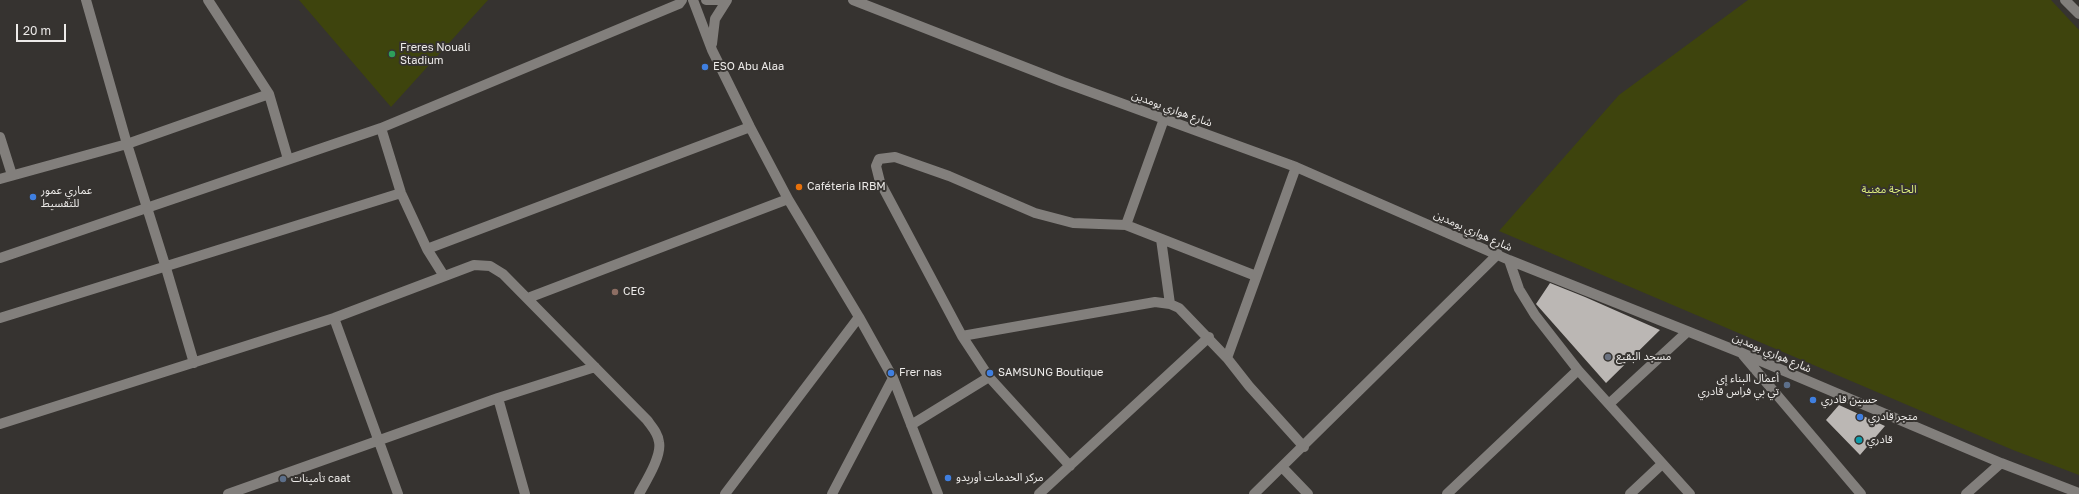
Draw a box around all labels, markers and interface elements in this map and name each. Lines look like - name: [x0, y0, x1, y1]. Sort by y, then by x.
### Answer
- scale bar: [18, 16, 68, 42]
- text: 20 m: [23, 23, 51, 38]
- place label: Freres Nouali Stadium: [400, 41, 471, 67]
- marker: Freres Nouali Stadium: [387, 49, 397, 59]
- place label: ESO Abu Alaa: [713, 60, 784, 74]
- marker: ESO Abu Alaa: [700, 62, 710, 72]
- street label: شارع هواري بومدين: [1130, 88, 1214, 130]
- place label: Caféteria IRBM: [807, 180, 886, 194]
- marker: Caféteria IRBM: [794, 182, 804, 192]
- park label: الحاجة مغنية: [1862, 183, 1916, 197]
- place label: عماري عمور للتقسيط: [41, 184, 92, 210]
- marker: عماري عمور للتقسيط: [28, 192, 38, 202]
- street label: شارع هواري بومدين: [1432, 208, 1514, 254]
- place label: CEG: [623, 285, 645, 299]
- marker: CEG: [610, 287, 620, 297]
- street label: شارع هواري بومدين: [1731, 330, 1813, 376]
- place label: مسجد البقيع: [1616, 350, 1671, 364]
- marker: مسجد البقيع: [1603, 352, 1613, 362]
- place label: Frer nas: [899, 366, 942, 380]
- place label: SAMSUNG Boutique: [998, 366, 1103, 380]
- marker: Frer nas: [886, 368, 896, 378]
- marker: SAMSUNG Boutique: [985, 368, 995, 378]
- place label: أعمال البناء إي تي بي فراس قادري: [1698, 372, 1779, 398]
- marker: أعمال البناء إي تي بي فراس قادري: [1782, 380, 1792, 390]
- place label: حسين قادري: [1821, 393, 1877, 407]
- marker: حسين قادري: [1808, 395, 1818, 405]
- place label: متجر قادري: [1868, 410, 1918, 424]
- marker: متجر قادري: [1855, 412, 1865, 422]
- place label: قادري: [1867, 433, 1893, 447]
- marker: قادري: [1854, 435, 1864, 445]
- place label: مركز الخدمات أوريدو: [956, 471, 1044, 485]
- place label: تأمينات caat: [291, 472, 351, 486]
- marker: مركز الخدمات أوريدو: [943, 473, 953, 483]
- marker: تأمينات caat: [278, 474, 288, 484]

